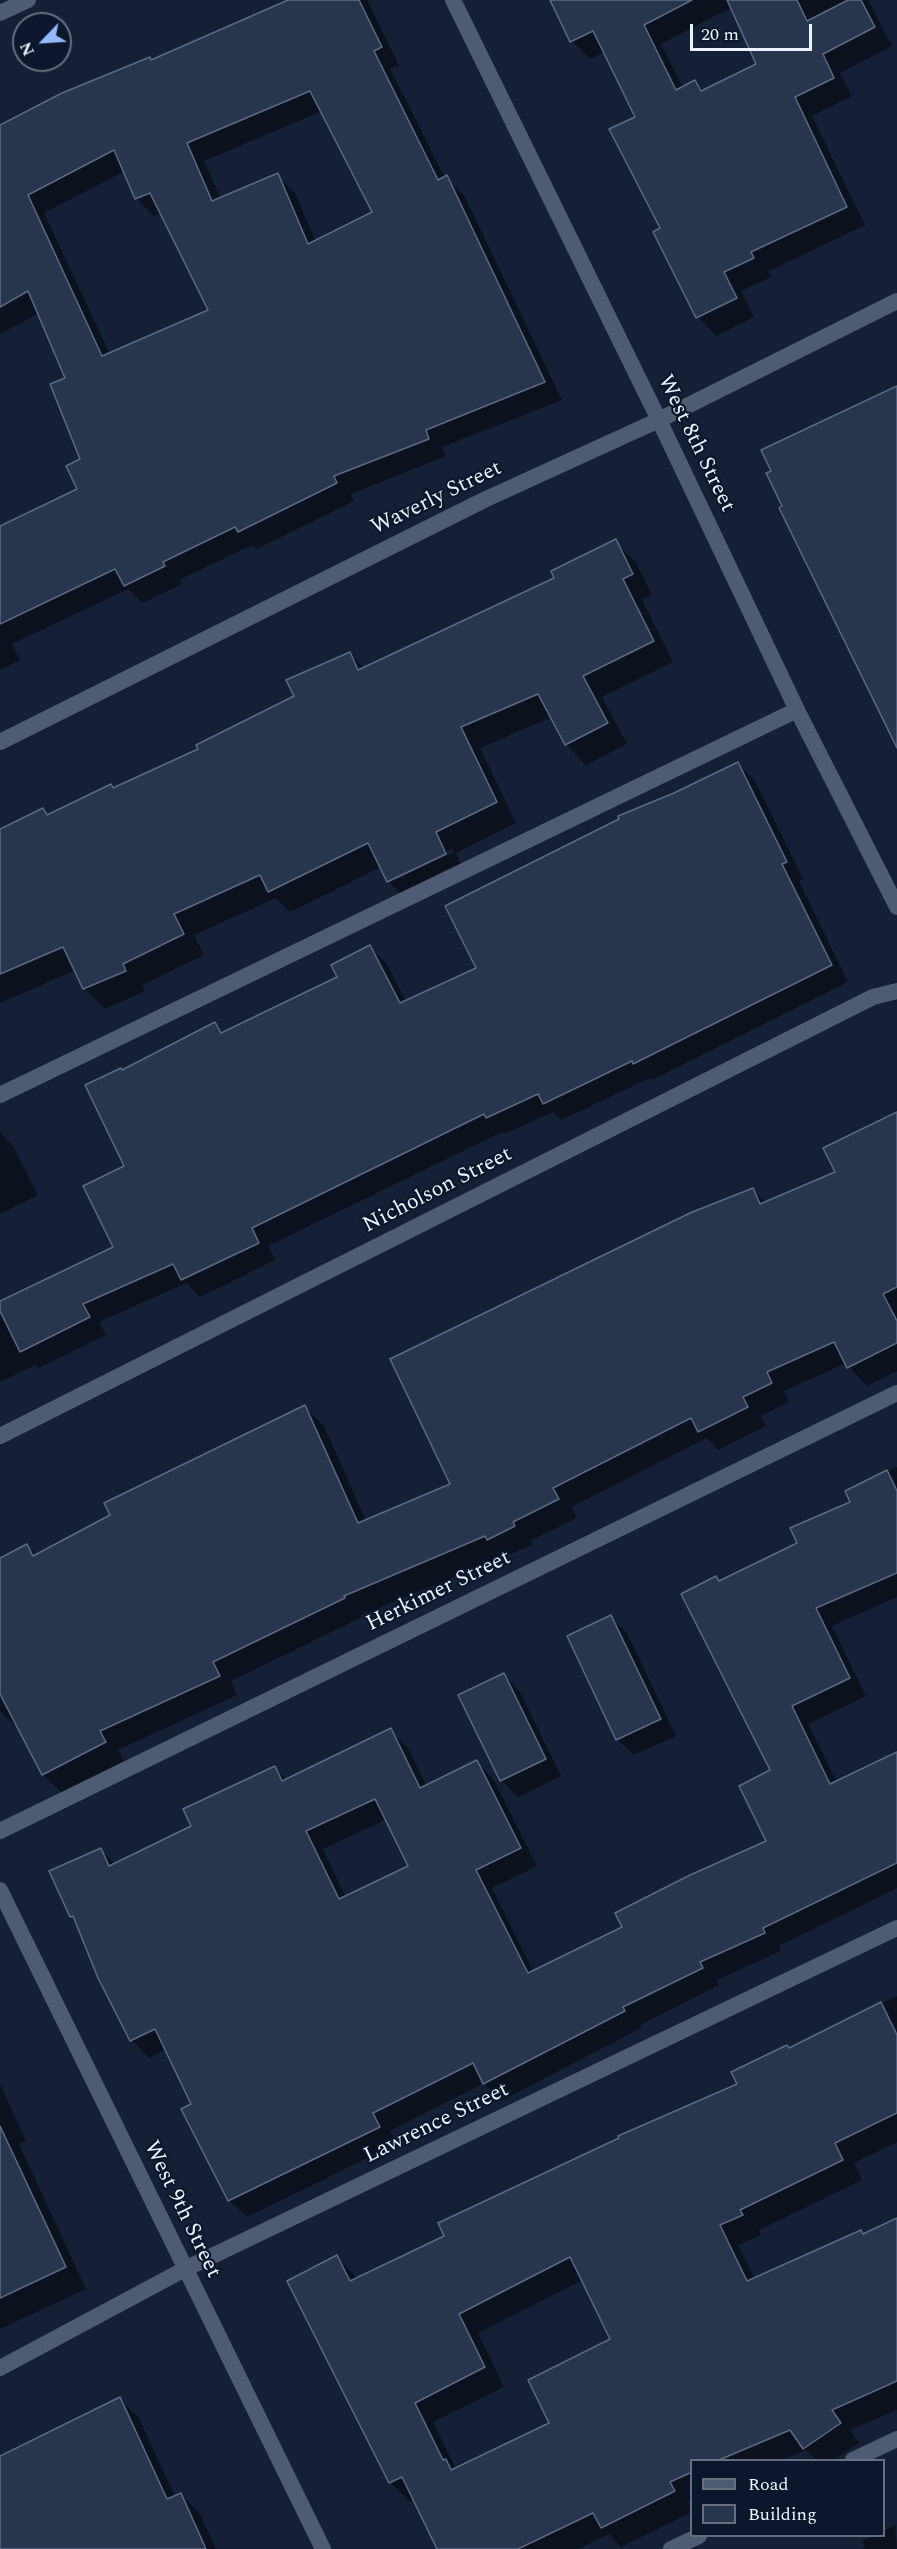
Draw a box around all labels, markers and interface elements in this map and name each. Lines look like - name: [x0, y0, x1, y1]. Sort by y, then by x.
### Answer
- north arrow: [12, 12, 72, 72]
- scale bar: [693, 12, 814, 50]
- text: 20 m: [701, 21, 739, 48]
- text: N: [14, 38, 41, 60]
- street label: West 8th Street: [650, 371, 740, 517]
- street label: Waverly Street: [367, 456, 507, 542]
- street label: Nicholson Street: [359, 1142, 517, 1240]
- street label: Herkimer Street: [362, 1546, 516, 1638]
- street label: Lawrence Street: [360, 2078, 514, 2170]
- street label: West 9th Street: [136, 2137, 226, 2283]
- legend: [690, 2459, 885, 2537]
- text: Road: [748, 2471, 789, 2498]
- text: Building: [748, 2501, 817, 2528]

